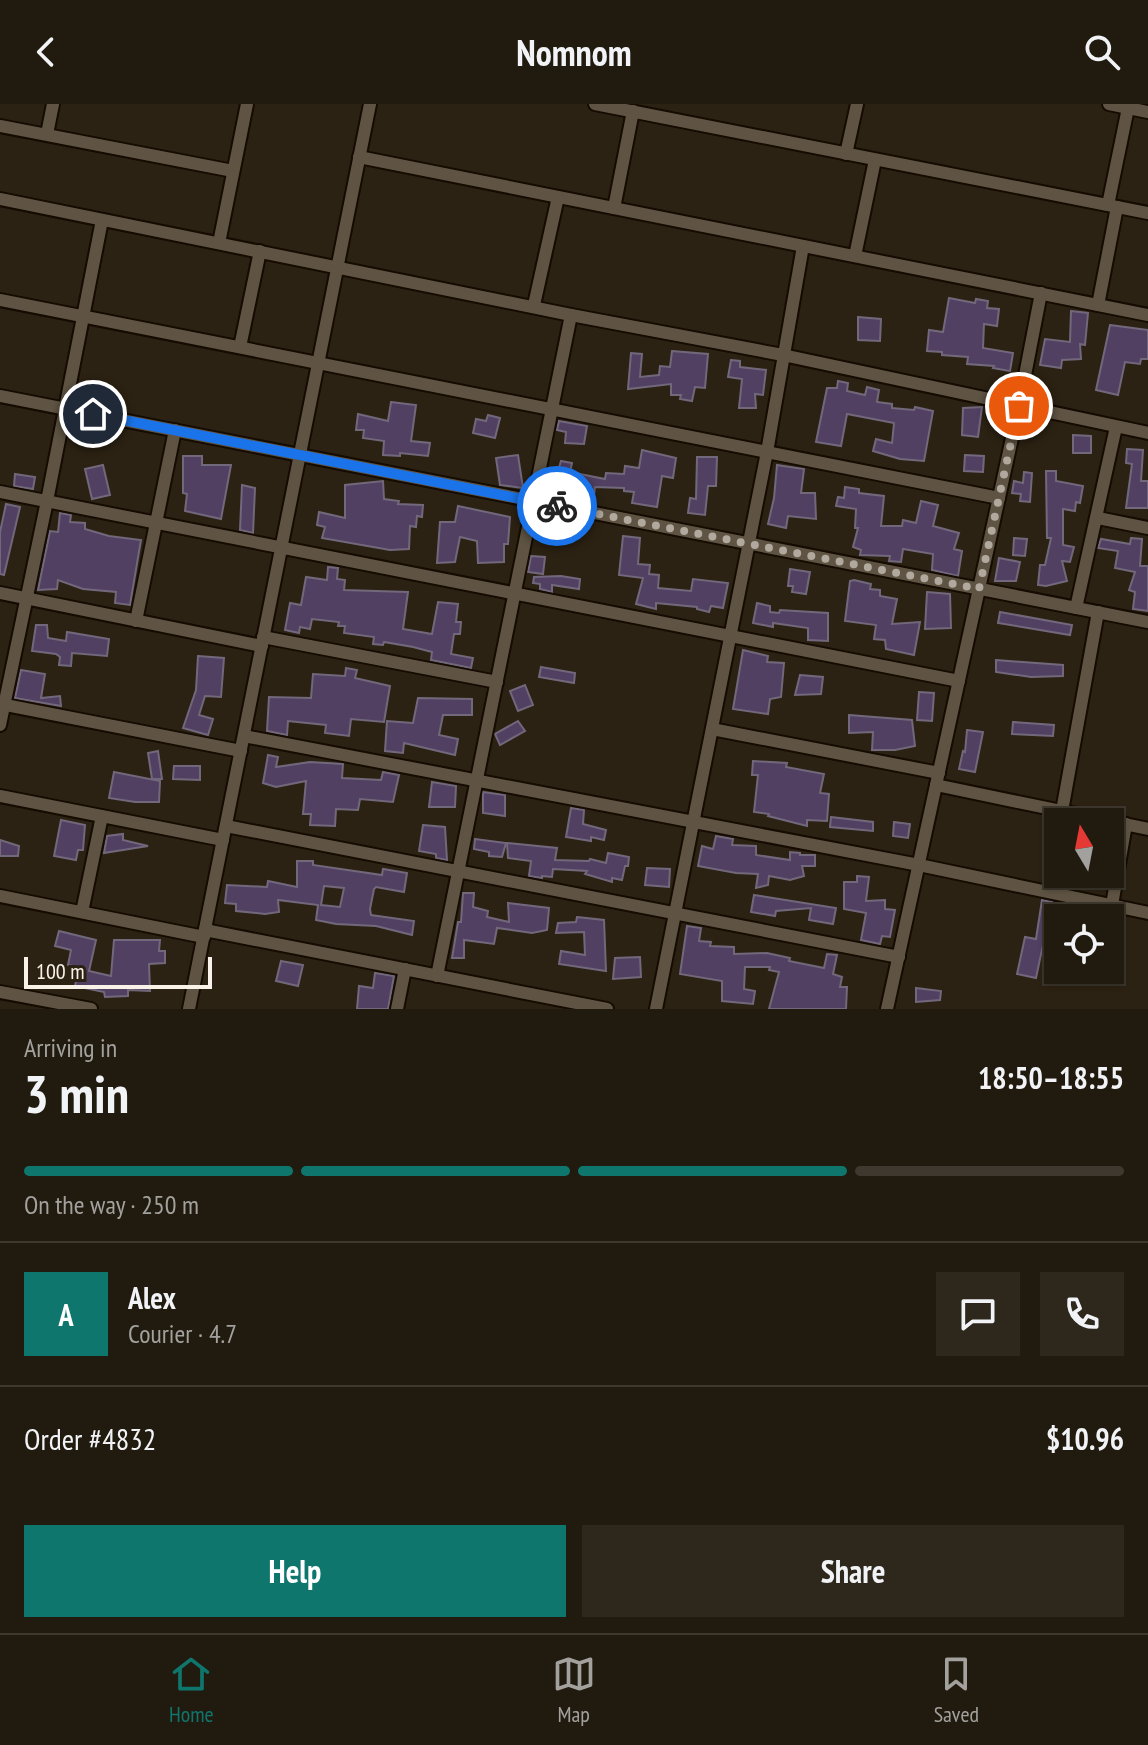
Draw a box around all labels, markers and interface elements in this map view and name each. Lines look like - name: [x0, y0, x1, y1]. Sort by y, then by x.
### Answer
- text: Nomnom: [516, 29, 632, 76]
- icon: back: [24, 30, 68, 74]
- icon: search: [1080, 30, 1124, 74]
- pin: [985, 372, 1053, 440]
- pin: [59, 380, 127, 448]
- icon: bag: [997, 384, 1041, 428]
- icon: home: [71, 392, 115, 436]
- courier: [517, 466, 597, 546]
- icon: bike: [535, 484, 579, 528]
- north arrow: [1044, 808, 1124, 888]
- map controls: [1044, 808, 1124, 984]
- button: locate: [1044, 904, 1124, 984]
- scale bar: [24, 953, 212, 989]
- text: 100 m: [36, 957, 85, 985]
- text: Arriving in: [24, 1031, 117, 1064]
- text: 18:50–18:55: [978, 1058, 1124, 1097]
- text: 3 min: [24, 1060, 129, 1127]
- text: On the way · 250 m: [24, 1188, 199, 1221]
- button: chat: [936, 1272, 1020, 1356]
- button: phone: [1040, 1272, 1124, 1356]
- text: Alex: [128, 1278, 176, 1317]
- text: A: [58, 1295, 74, 1334]
- text: Courier · 4.7: [128, 1317, 237, 1350]
- text: Order #4832: [24, 1419, 156, 1458]
- text: $10.96: [1046, 1419, 1124, 1458]
- button: Help: [24, 1525, 566, 1617]
- button: Share: [582, 1525, 1124, 1617]
- tab: Home: [169, 1652, 214, 1728]
- tab: Map: [552, 1652, 596, 1728]
- tab: Saved: [934, 1652, 979, 1728]

